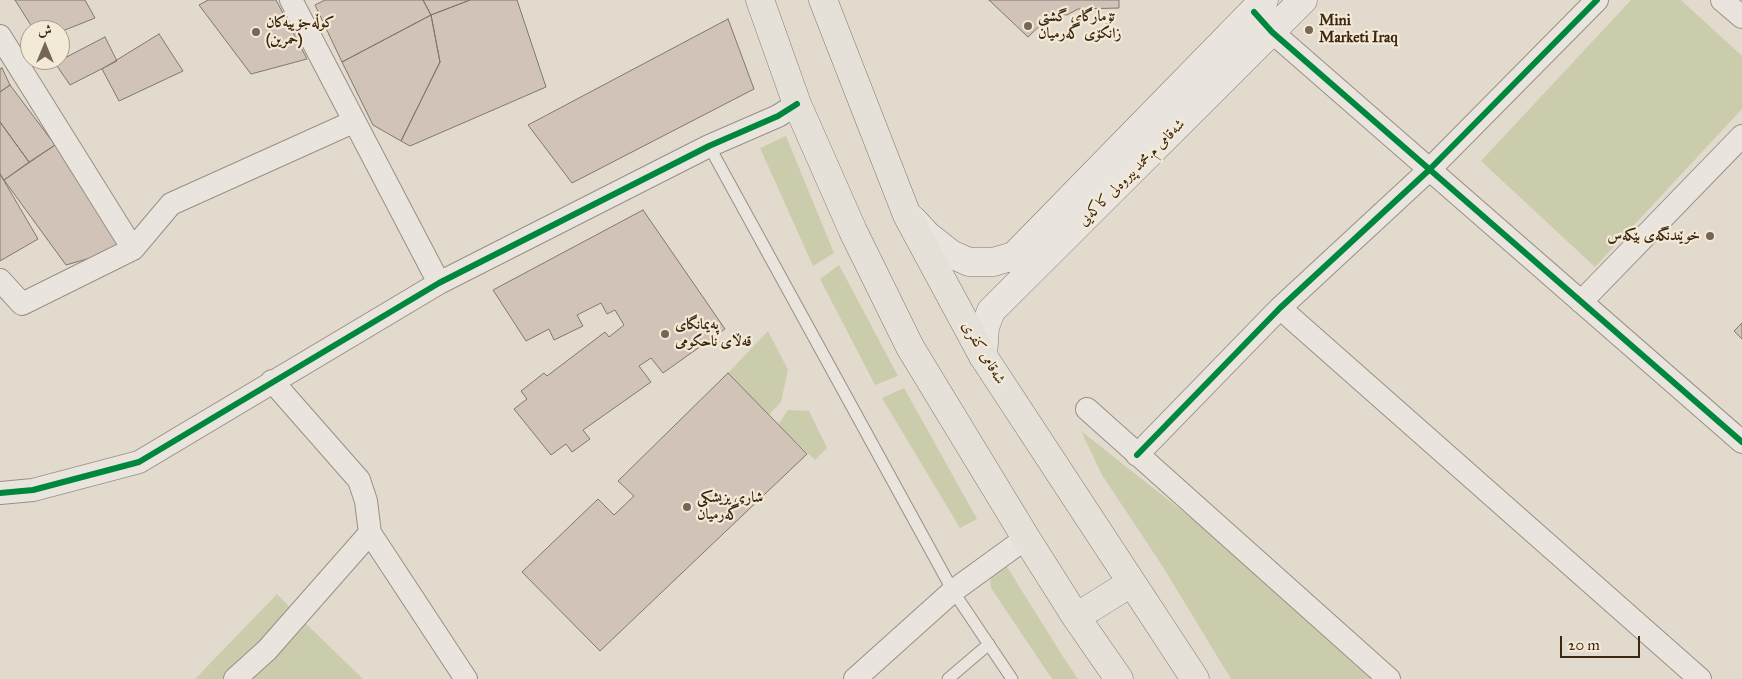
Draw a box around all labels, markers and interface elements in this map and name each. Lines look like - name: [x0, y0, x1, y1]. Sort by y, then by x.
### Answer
- place label: تۆمارگای گشتی زانکۆی گەرمیان: [1038, 8, 1121, 43]
- place label: Mini Marketi Iraq: [1319, 12, 1398, 47]
- place label: کوڵەجۆییەکان (حمرین): [266, 14, 335, 49]
- north arrow: [20, 20, 70, 70]
- marker: تۆمارگای گشتی زانکۆی گەرمیان: [1022, 20, 1034, 32]
- text: ش: [38, 22, 52, 39]
- marker: Mini Marketi Iraq: [1303, 24, 1315, 36]
- marker: کوڵەجۆییەکان (حمرین): [250, 26, 262, 38]
- street label: شەقامی م.محمد پیروەلی کاکەیی: [1075, 116, 1189, 230]
- place label: خوێندنگەی بێکەس: [1607, 227, 1700, 245]
- marker: خوێندنگەی بێکەس: [1704, 230, 1716, 242]
- place label: پەیمانگای قەڵای ناحکومی: [675, 316, 752, 351]
- street label: شەقامی کفری: [957, 318, 1009, 388]
- marker: پەیمانگای قەڵای ناحکومی: [659, 328, 671, 340]
- place label: شاری پزیشکی گەرمیان: [697, 489, 763, 524]
- marker: شاری پزیشکی گەرمیان: [681, 501, 693, 513]
- scale bar: [1562, 626, 1642, 658]
- text: 20 m: [1568, 636, 1600, 654]

